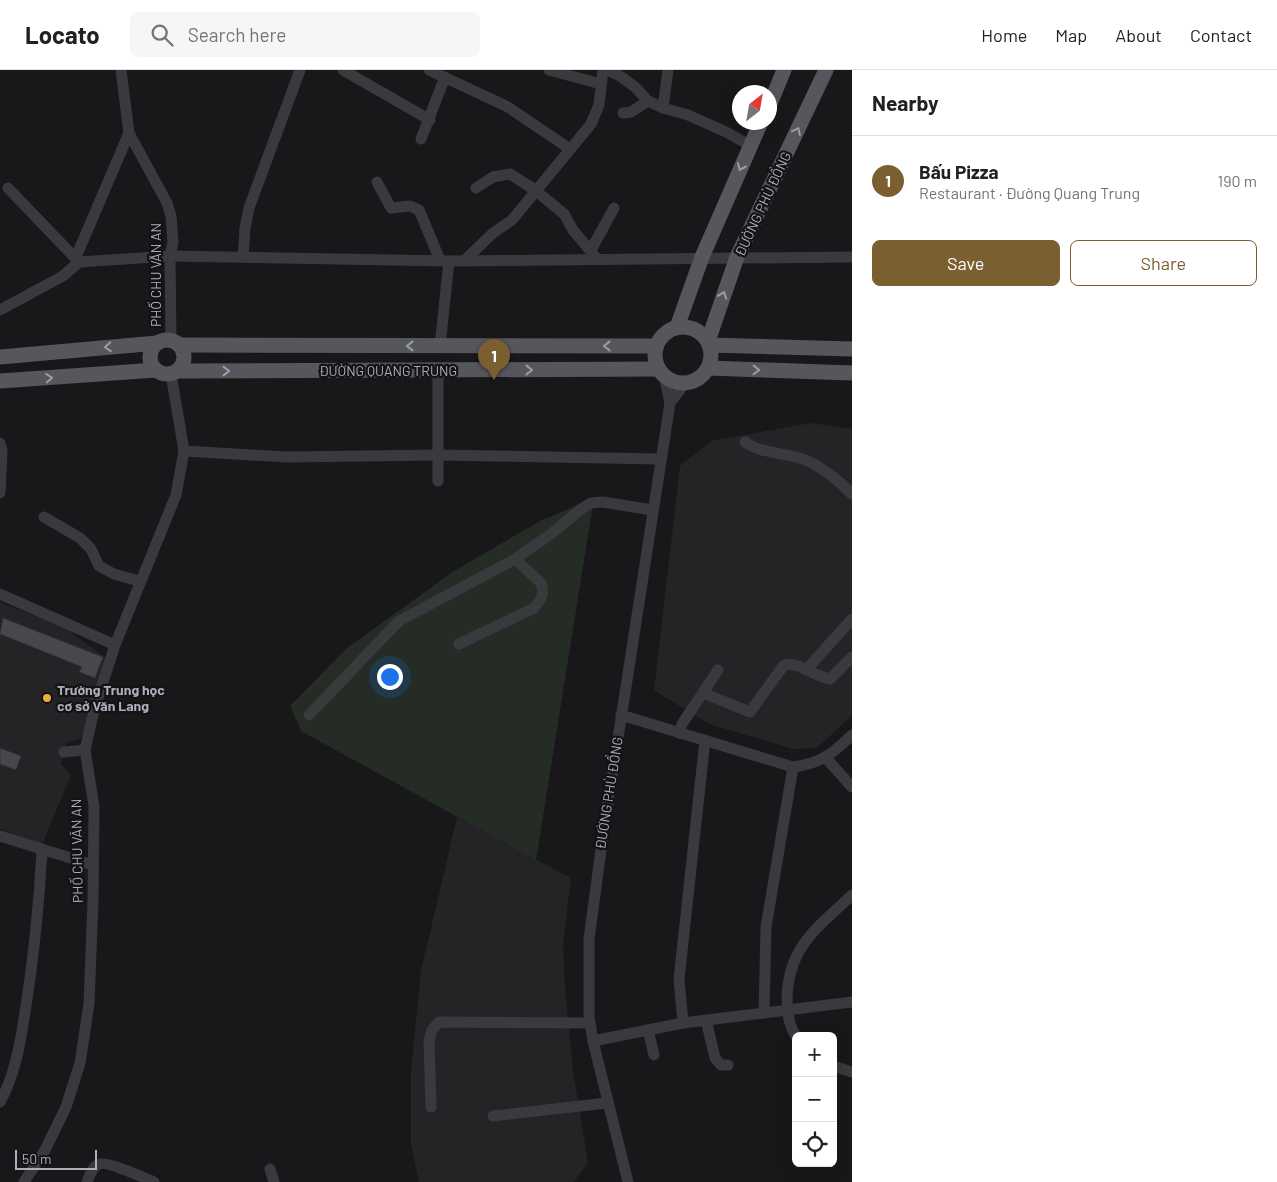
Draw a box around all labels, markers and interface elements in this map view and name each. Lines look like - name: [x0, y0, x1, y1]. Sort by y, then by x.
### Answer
- search box: [130, 12, 480, 57]
- text: Locato: [25, 20, 100, 49]
- icon: search: [148, 21, 176, 49]
- text: Search here: [188, 23, 286, 46]
- text: Home: [981, 24, 1027, 46]
- text: Map: [1055, 24, 1087, 46]
- text: About: [1115, 24, 1162, 46]
- text: Contact: [1190, 24, 1252, 46]
- north arrow: [732, 85, 777, 130]
- text: Nearby: [872, 90, 938, 115]
- one-way arrow: [791, 127, 801, 136]
- street label: ĐƯỜNG PHÙ ĐỔNG: [730, 148, 794, 259]
- text: Bấu Pizza: [919, 160, 999, 183]
- one-way arrow: [737, 162, 748, 171]
- text: 1: [885, 171, 891, 190]
- text: 190 m: [1218, 171, 1257, 190]
- text: Restaurant · Đường Quang Trung: [919, 183, 1140, 202]
- street label: PHỐ CHU VĂN AN: [147, 223, 164, 327]
- button: Save: [872, 240, 1060, 286]
- button: Share: [1070, 240, 1257, 286]
- one-way arrow: [717, 291, 727, 300]
- pin: 1: [478, 339, 510, 380]
- one-way arrow: [406, 341, 414, 351]
- one-way arrow: [603, 341, 611, 351]
- one-way arrow: [104, 342, 112, 353]
- street label: ĐƯỜNG QUANG TRUNG: [319, 362, 457, 379]
- one-way arrow: [525, 365, 533, 376]
- one-way arrow: [753, 365, 761, 375]
- one-way arrow: [222, 366, 230, 376]
- one-way arrow: [45, 373, 53, 384]
- your location: [377, 664, 403, 690]
- place label: Trường Trung học cơ sở Văn Lang: [57, 681, 165, 714]
- marker: Trường Trung học cơ sở Văn Lang: [41, 692, 53, 704]
- street label: ĐƯỜNG PHÙ ĐỔNG: [590, 735, 626, 850]
- street label: PHỐ CHU VĂN AN: [67, 799, 86, 903]
- map controls: [792, 1032, 837, 1167]
- button: +: [792, 1032, 837, 1077]
- button: −: [792, 1077, 837, 1122]
- button: locate: [792, 1122, 837, 1167]
- scale bar: [15, 1147, 98, 1170]
- text: 50 m: [22, 1150, 51, 1167]

